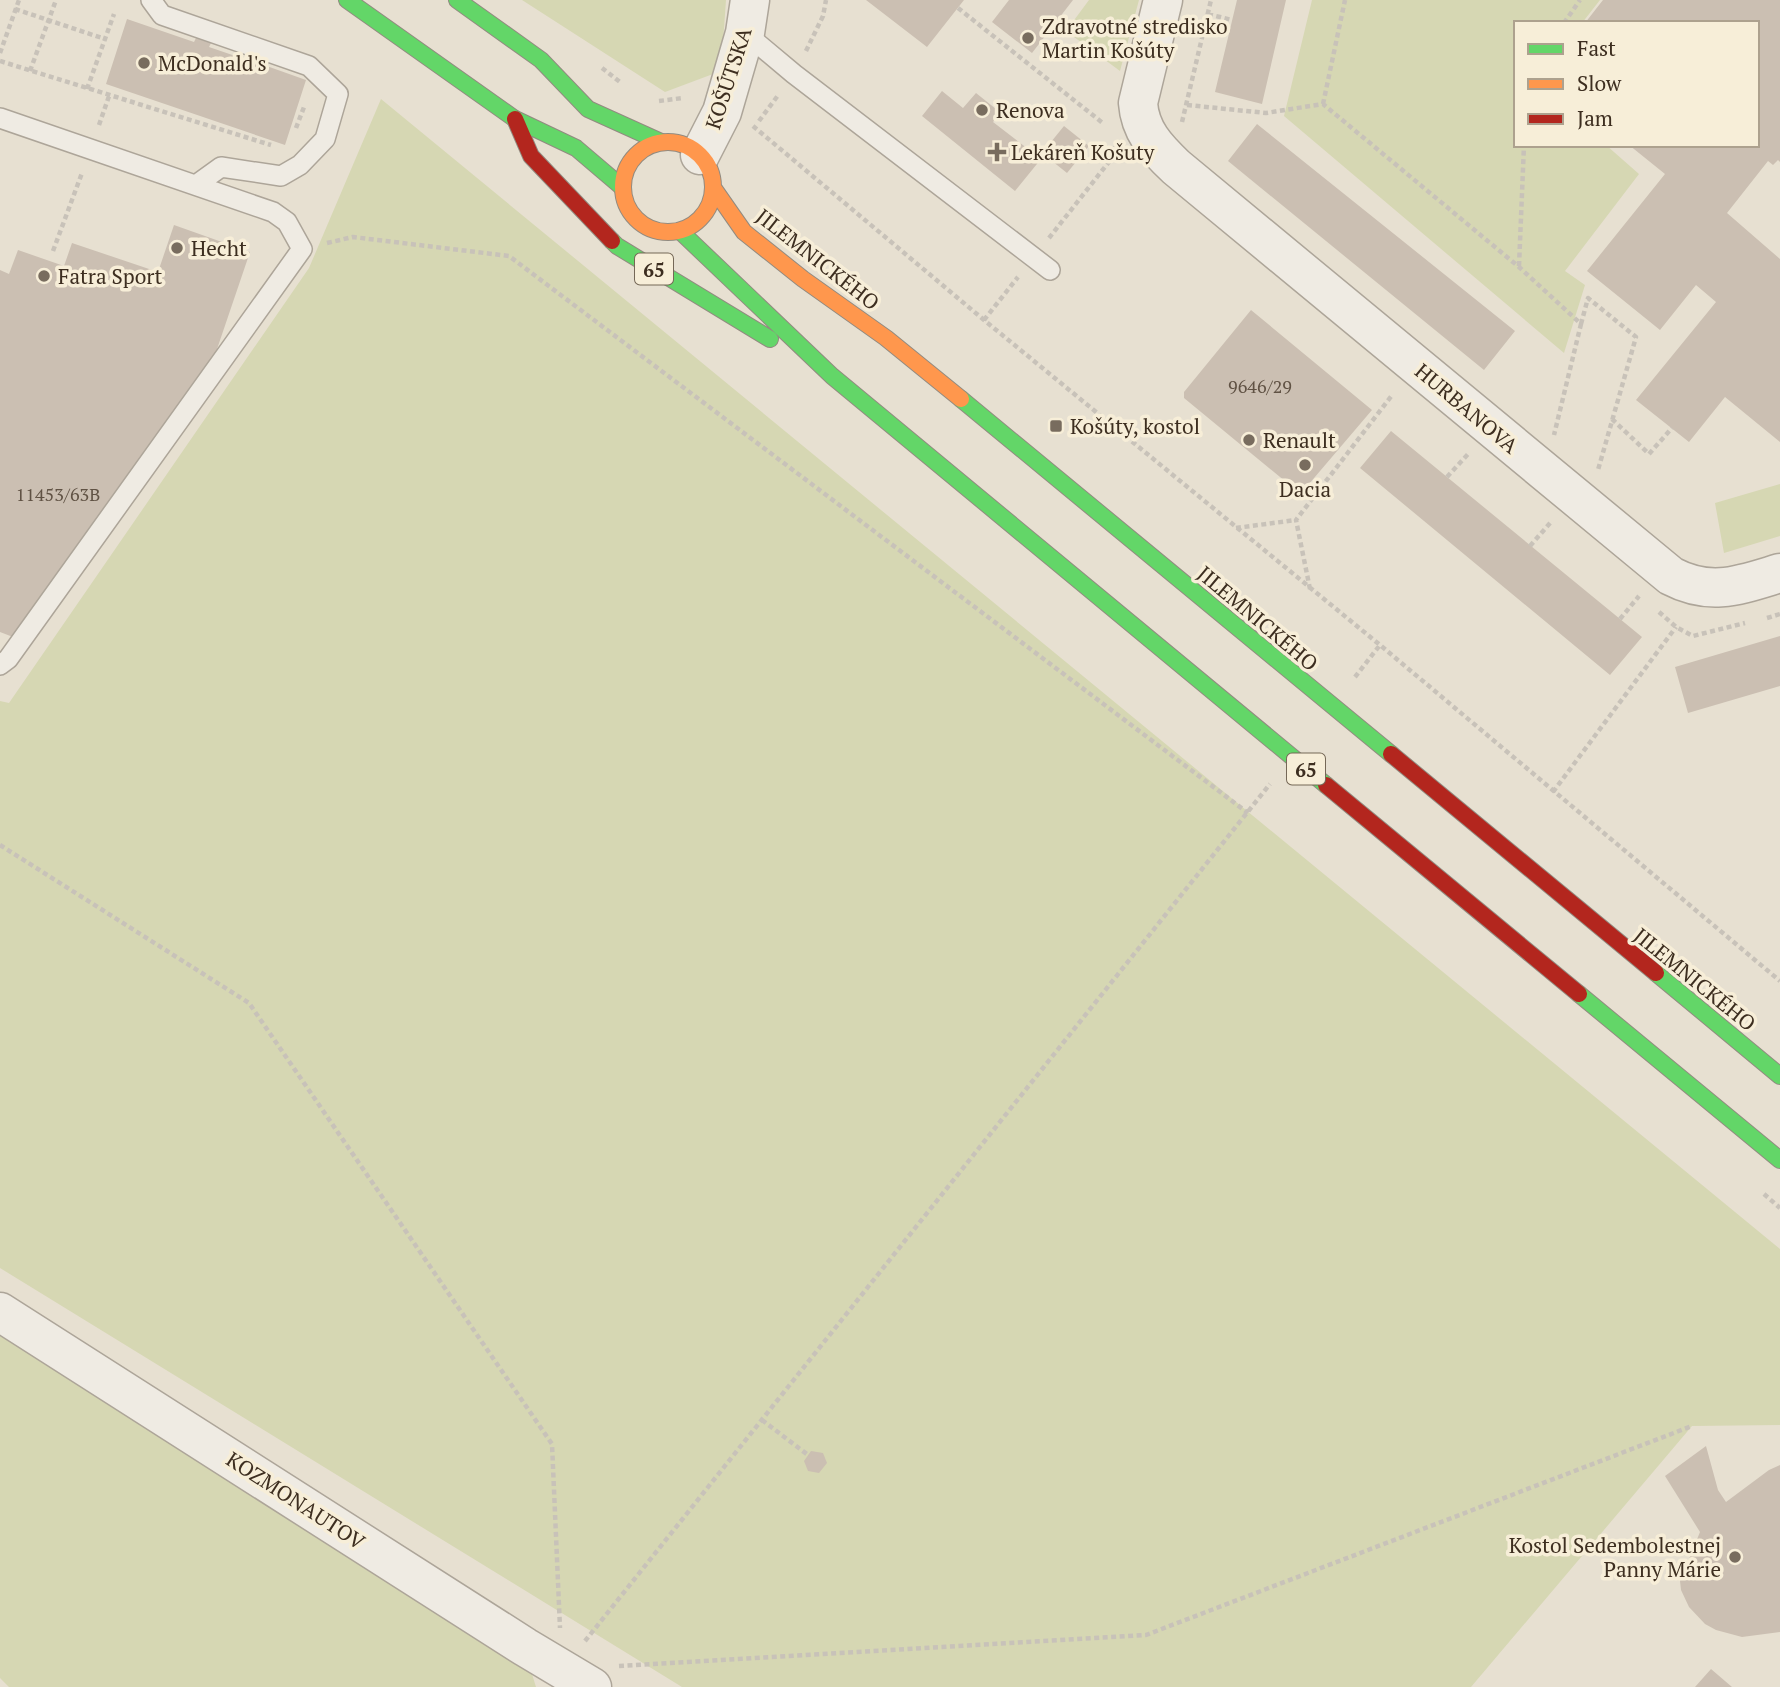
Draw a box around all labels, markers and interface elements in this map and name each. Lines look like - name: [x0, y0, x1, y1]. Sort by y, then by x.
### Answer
- place label: Zdravotné stredisko Martin Košúty: [1042, 12, 1228, 64]
- legend: [1514, 21, 1759, 147]
- street label: KOŠÚTSKA: [698, 23, 758, 132]
- marker: Zdravotné stredisko Martin Košúty: [1020, 30, 1036, 46]
- text: Fast: [1577, 34, 1616, 62]
- place label: McDonald's: [158, 49, 267, 77]
- marker: McDonald's: [136, 55, 152, 71]
- text: Slow: [1577, 69, 1622, 97]
- place label: Renova: [996, 96, 1065, 124]
- marker: Renova: [974, 102, 990, 118]
- text: Jam: [1577, 104, 1613, 132]
- place label: Lekáreň Košuty: [1011, 138, 1155, 166]
- marker: Lekáreň Košuty: [989, 144, 1005, 160]
- street label: JILEMNICKÉHO: [751, 202, 885, 316]
- place label: Hecht: [191, 234, 247, 262]
- marker: Hecht: [169, 240, 185, 256]
- road number: 65: [635, 254, 673, 284]
- place label: Fatra Sport: [58, 262, 162, 290]
- marker: Fatra Sport: [36, 268, 52, 284]
- street label: HURBANOVA: [1409, 357, 1525, 460]
- house number: 9646/29: [1228, 374, 1292, 398]
- place label: Košúty, kostol: [1070, 412, 1200, 440]
- marker: Košúty, kostol: [1048, 418, 1064, 434]
- place label: Renault: [1263, 426, 1336, 454]
- marker: Renault: [1241, 432, 1257, 448]
- marker: Dacia: [1297, 457, 1313, 473]
- place label: Dacia: [1279, 475, 1331, 503]
- house number: 11453/63B: [16, 482, 100, 506]
- street label: JILEMNICKÉHO: [1192, 559, 1324, 677]
- road number: 65: [1287, 754, 1325, 784]
- street label: JILEMNICKÉHO: [1628, 921, 1762, 1037]
- street label: KOZMONAUTOV: [221, 1445, 371, 1556]
- place label: Kostol Sedembolestnej Panny Márie: [1509, 1531, 1721, 1583]
- marker: Kostol Sedembolestnej Panny Márie: [1727, 1549, 1743, 1565]

